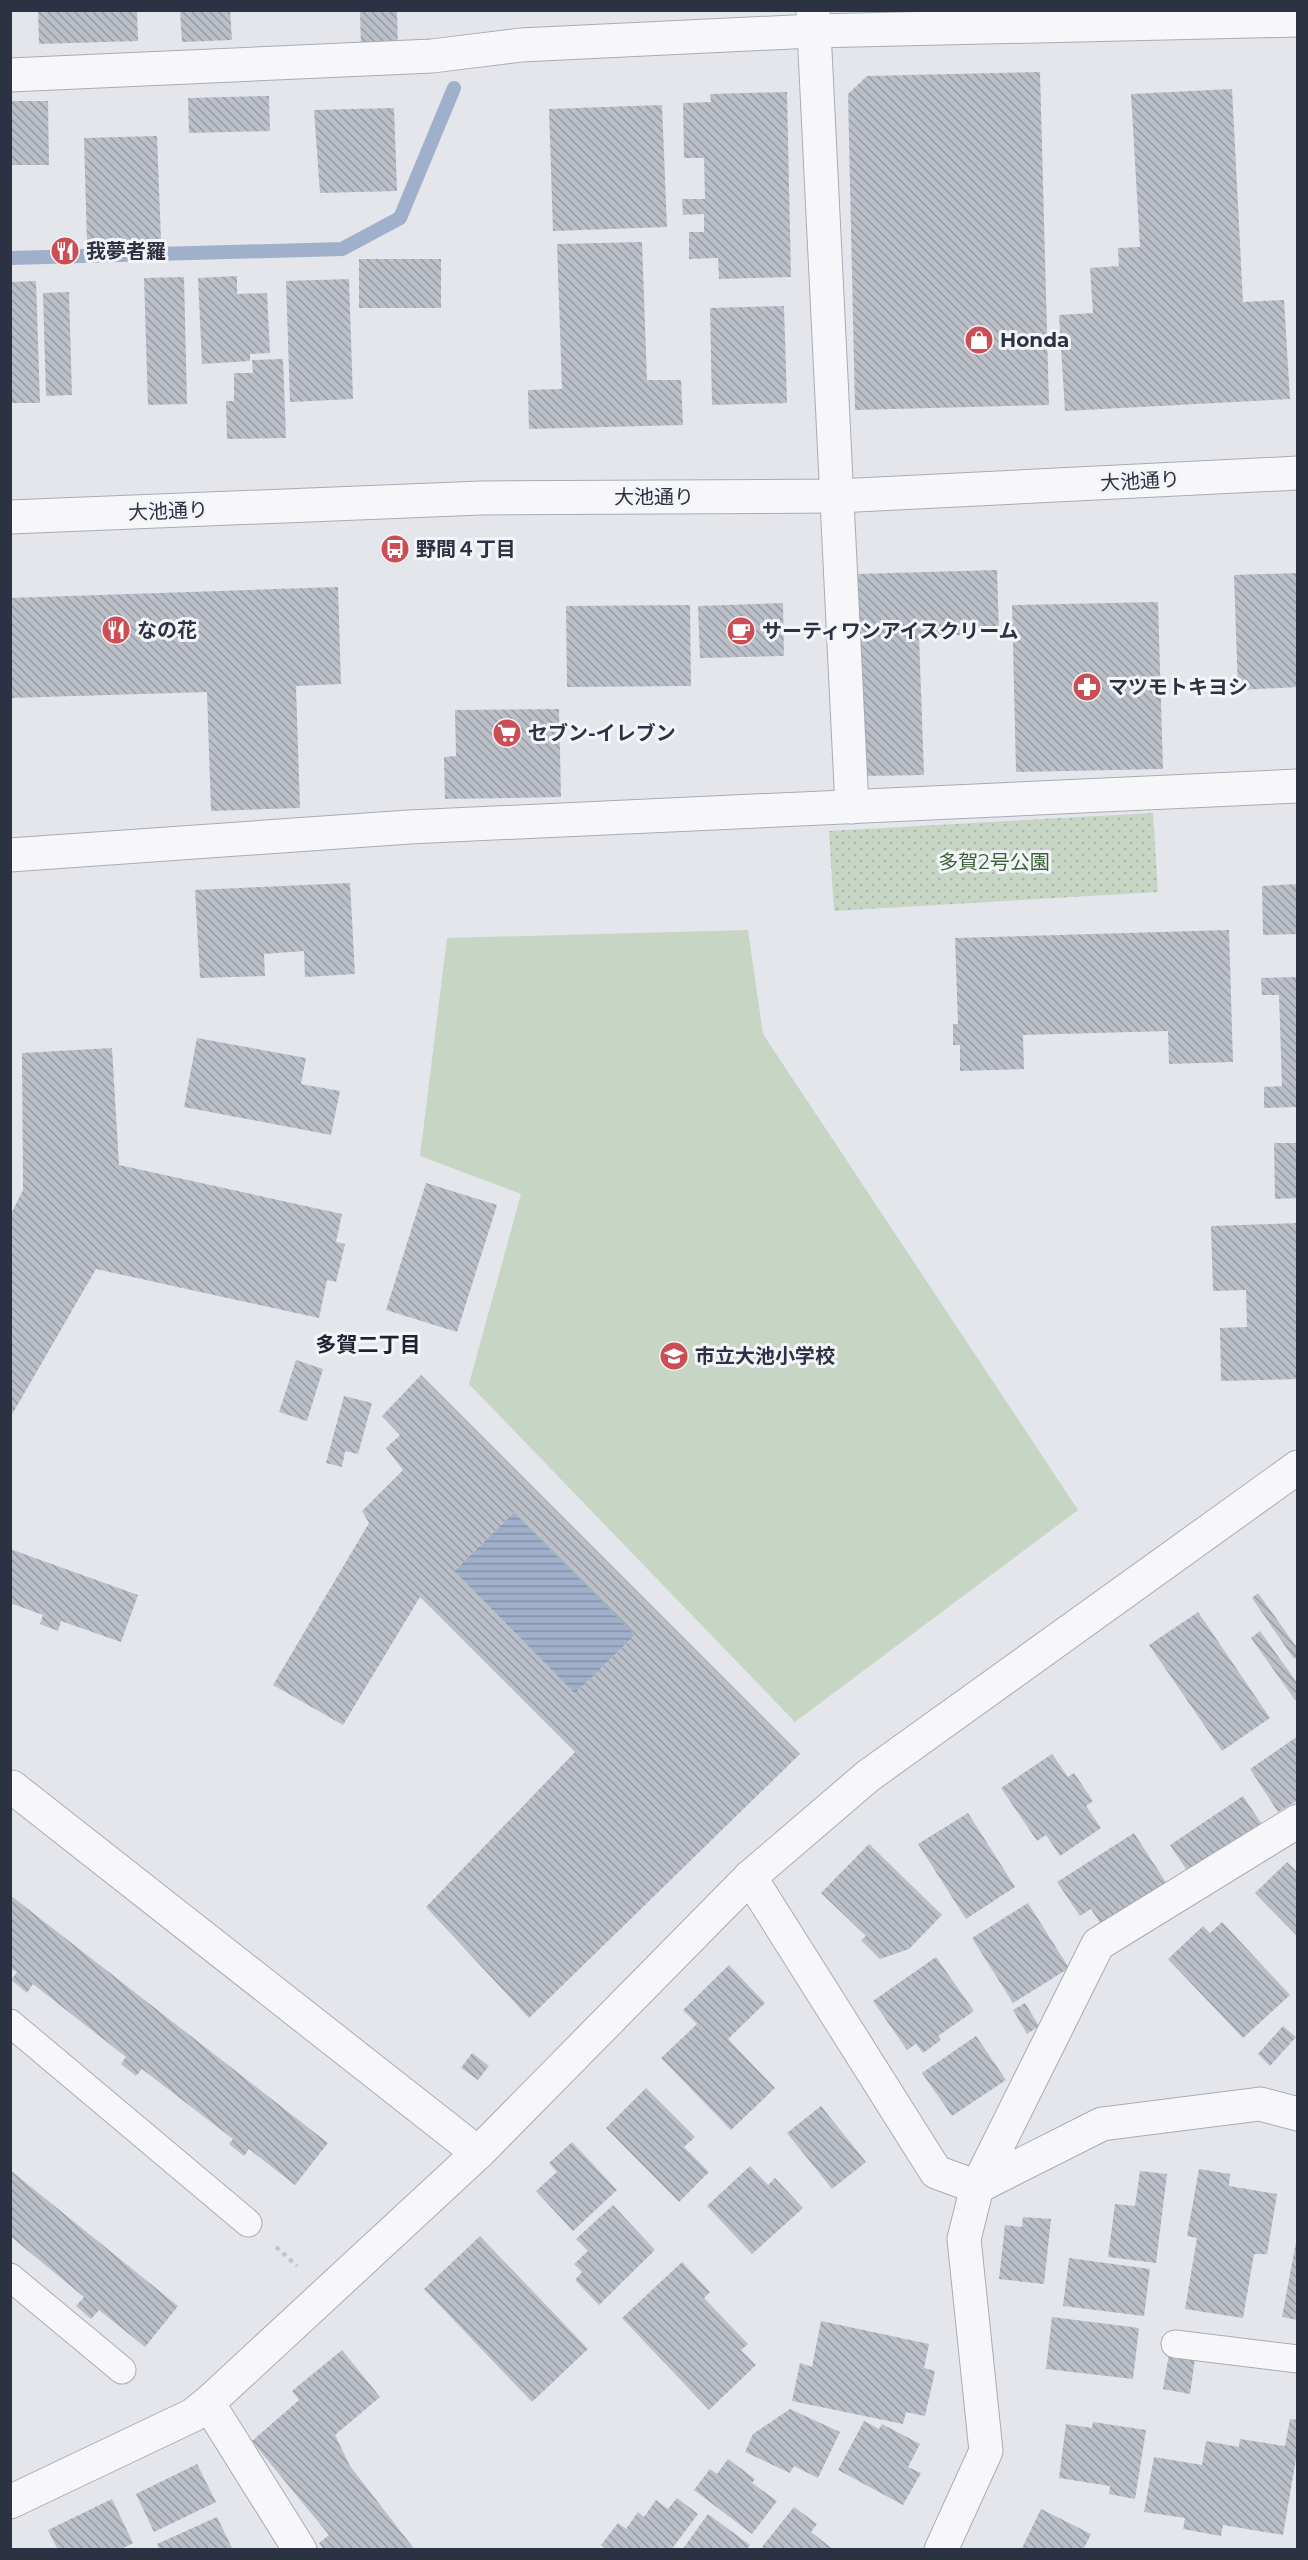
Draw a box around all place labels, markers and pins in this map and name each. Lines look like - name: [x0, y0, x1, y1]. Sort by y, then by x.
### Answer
- restaurant icon: 我夢者羅: [49, 235, 81, 267]
- place label: 我夢者羅: [86, 239, 166, 263]
- shop icon: Honda: [963, 324, 995, 356]
- place label: Honda: [1000, 328, 1069, 352]
- bus stop icon: 野間４丁目: [379, 533, 411, 565]
- place label: 野間４丁目: [416, 537, 516, 561]
- restaurant icon: なの花: [100, 614, 132, 646]
- cafe icon: サーティワンアイスクリーム: [725, 615, 757, 647]
- place label: なの花: [137, 618, 197, 642]
- place label: サーティワンアイスクリーム: [762, 619, 1019, 643]
- pharmacy icon: マツモトキヨシ: [1071, 671, 1103, 703]
- place label: マツモトキヨシ: [1108, 675, 1248, 699]
- supermarket icon: セブン-イレブン: [491, 717, 523, 749]
- place label: セブン-イレブン: [528, 721, 676, 745]
- school or university icon: 市立大池小学校: [658, 1340, 690, 1372]
- place label: 市立大池小学校: [695, 1344, 835, 1368]

